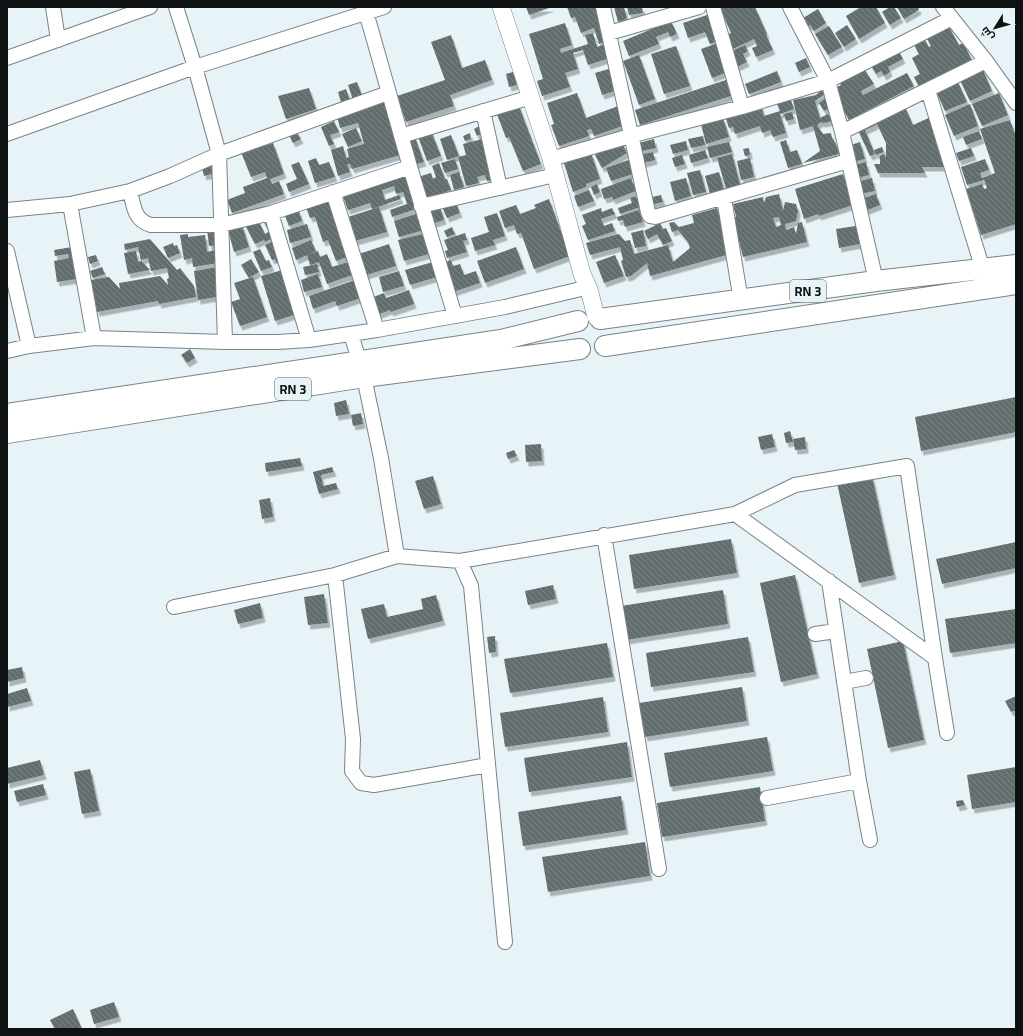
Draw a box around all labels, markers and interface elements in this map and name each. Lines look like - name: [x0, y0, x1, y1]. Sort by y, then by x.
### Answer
- north arrow: [975, 8, 1015, 48]
- text: ش: [975, 22, 999, 46]
- road number: RN 3: [790, 280, 826, 302]
- road number: RN 3: [275, 378, 311, 400]

